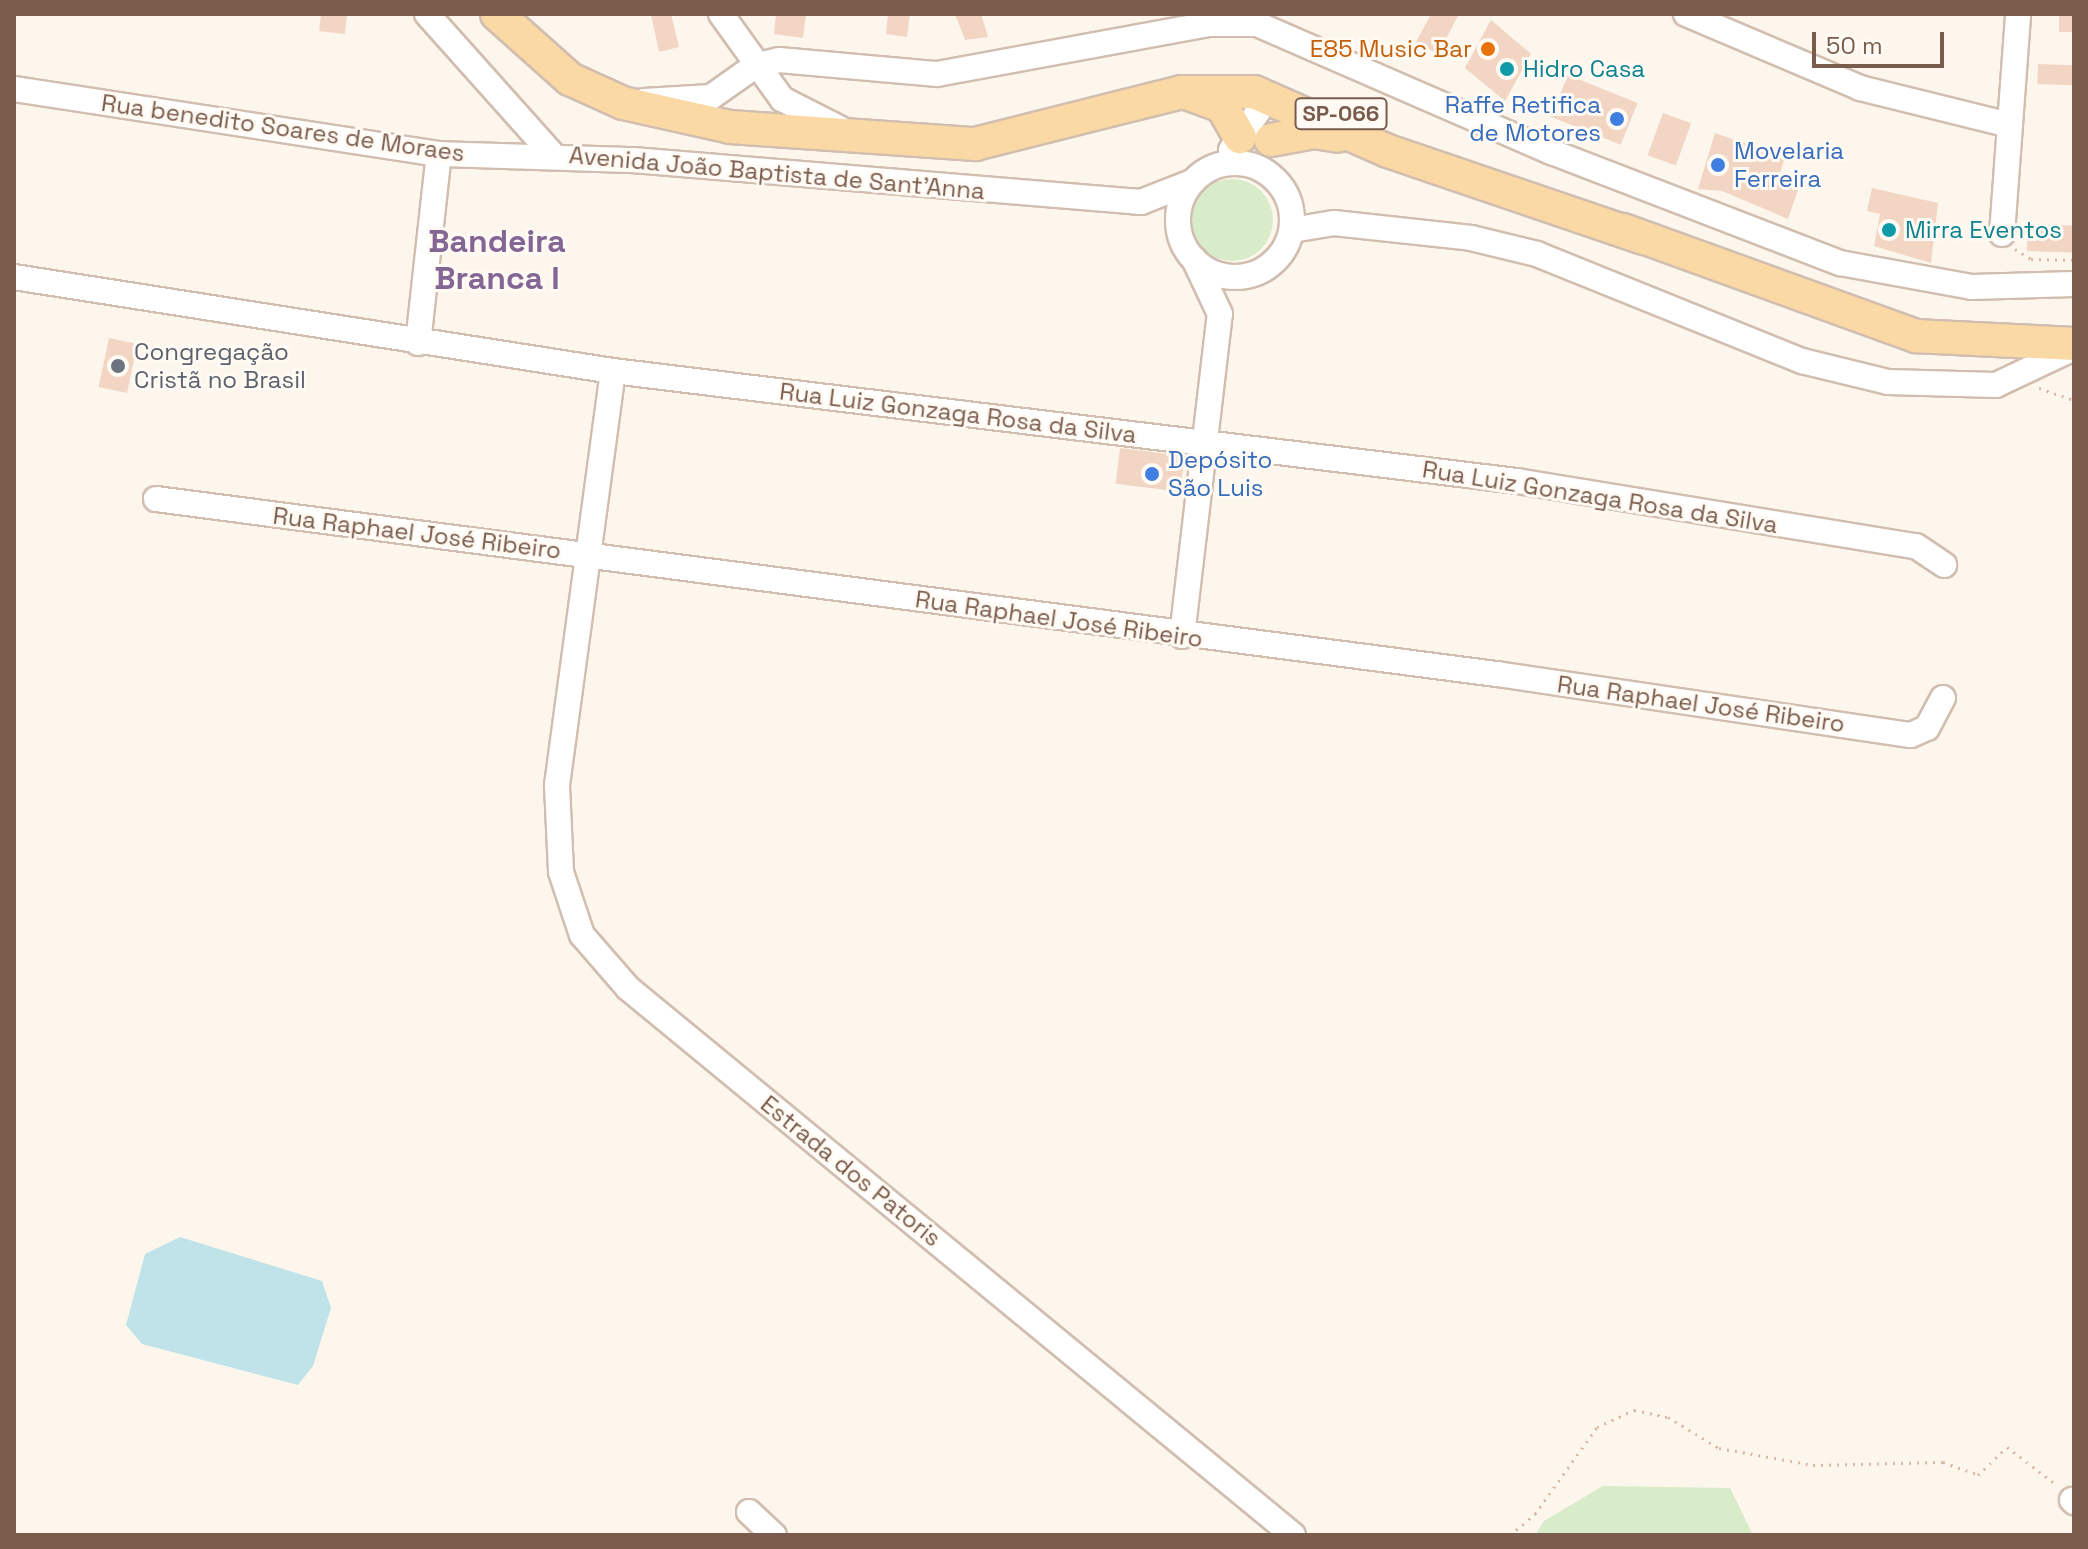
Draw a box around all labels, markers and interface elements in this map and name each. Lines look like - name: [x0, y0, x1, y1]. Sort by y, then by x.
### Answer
- scale bar: [1816, 16, 1948, 66]
- text: 50 m: [1826, 30, 1883, 61]
- place label: E85 Music Bar: [1310, 35, 1472, 63]
- marker: E85 Music Bar: [1479, 40, 1497, 58]
- place label: Hidro Casa: [1523, 55, 1645, 83]
- marker: Hidro Casa: [1498, 60, 1516, 78]
- street label: Rua benedito Soares de Moraes: [99, 88, 467, 168]
- place label: Raffe Retifica de Motores: [1445, 91, 1601, 147]
- road number: SP-066: [1293, 96, 1389, 132]
- marker: Raffe Retifica de Motores: [1608, 110, 1626, 128]
- place label: Movelaria Ferreira: [1734, 137, 1844, 193]
- street label: Avenida João Baptista de Sant'Anna: [568, 140, 986, 206]
- marker: Movelaria Ferreira: [1709, 156, 1727, 174]
- place label: Mirra Eventos: [1905, 216, 2062, 244]
- marker: Mirra Eventos: [1880, 221, 1898, 239]
- district label: Bandeira Branca I: [428, 223, 566, 298]
- place label: Congregação Cristã no Brasil: [134, 338, 306, 394]
- marker: Congregação Cristã no Brasil: [109, 357, 127, 375]
- street label: Rua Luiz Gonzaga Rosa da Silva: [778, 377, 1138, 449]
- place label: Depósito São Luis: [1168, 446, 1272, 502]
- street label: Rua Luiz Gonzaga Rosa da Silva: [1420, 455, 1780, 539]
- marker: Depósito São Luis: [1143, 465, 1161, 483]
- street label: Rua Raphael José Ribeiro: [271, 501, 563, 565]
- street label: Rua Raphael José Ribeiro: [913, 585, 1205, 653]
- street label: Rua Raphael José Ribeiro: [1555, 670, 1847, 738]
- street label: Estrada dos Patoris: [755, 1089, 947, 1253]

